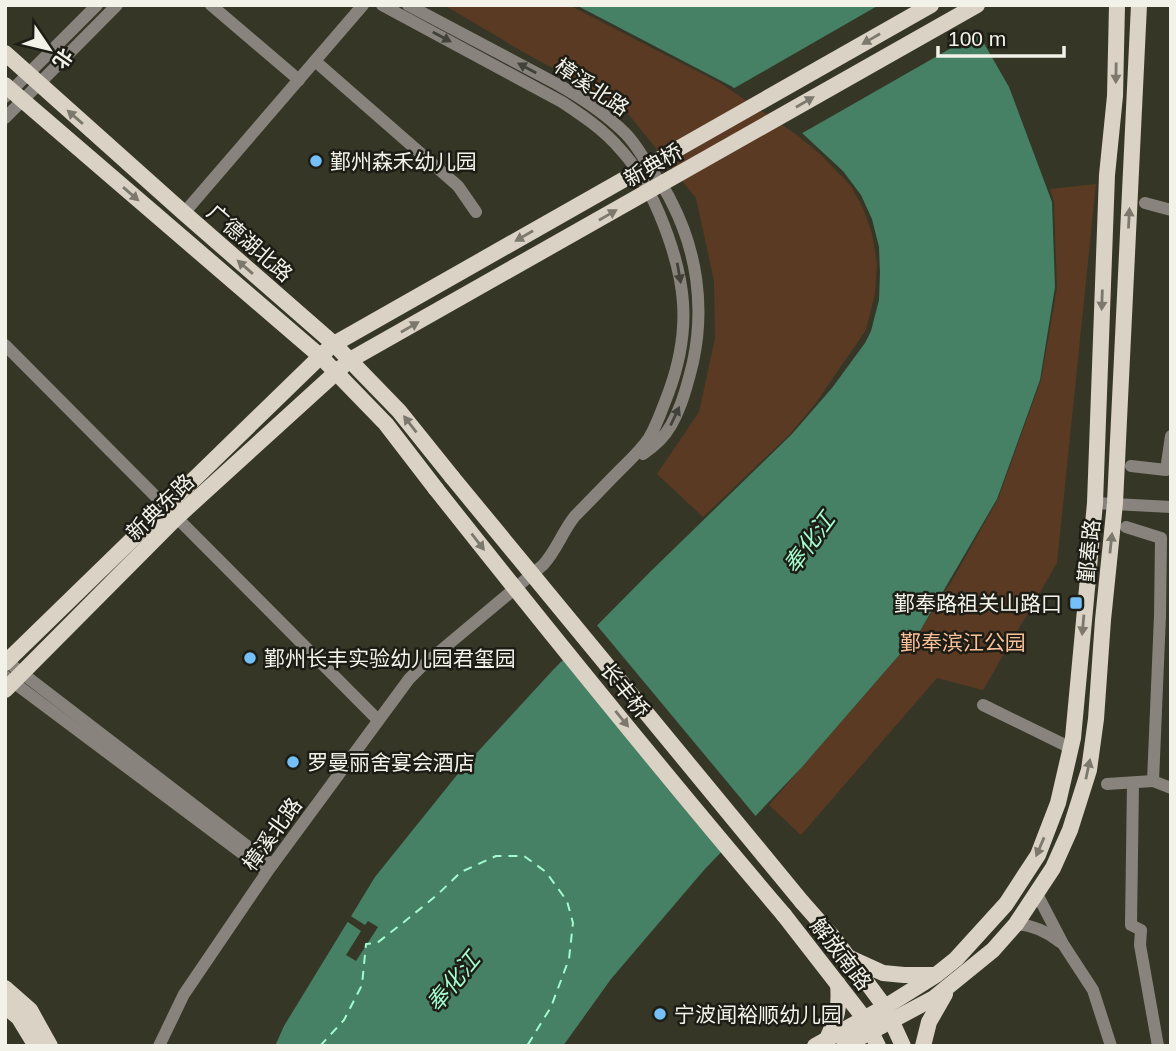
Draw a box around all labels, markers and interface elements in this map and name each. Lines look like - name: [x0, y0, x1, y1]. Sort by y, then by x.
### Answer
- north arrow: [14, 14, 84, 84]
- scale bar: [938, 14, 1064, 58]
- text: 100 m: [948, 27, 1006, 50]
- one-way arrow: [433, 31, 452, 43]
- one-way arrow: [862, 33, 881, 45]
- text: 北: [48, 45, 77, 72]
- street label: 樟溪北路: [551, 54, 633, 120]
- one-way arrow: [517, 62, 537, 73]
- one-way arrow: [1110, 63, 1121, 85]
- one-way arrow: [796, 96, 815, 108]
- one-way arrow: [66, 110, 83, 125]
- street label: 新典桥: [620, 139, 686, 191]
- place label: 鄞州森禾幼儿园: [330, 150, 477, 173]
- marker: 鄞州森禾幼儿园: [308, 153, 324, 169]
- one-way arrow: [122, 186, 139, 201]
- street label: 广德湖北路: [203, 200, 297, 286]
- one-way arrow: [1123, 207, 1134, 229]
- one-way arrow: [598, 209, 617, 221]
- one-way arrow: [514, 230, 534, 242]
- one-way arrow: [237, 260, 254, 275]
- one-way arrow: [674, 262, 685, 284]
- one-way arrow: [1097, 290, 1108, 312]
- one-way arrow: [400, 321, 419, 333]
- one-way arrow: [669, 406, 680, 426]
- one-way arrow: [402, 415, 417, 433]
- street label: 新典东路: [122, 470, 198, 544]
- water label: 奉化江: [778, 505, 842, 579]
- street label: 鄞奉路: [1074, 518, 1104, 584]
- one-way arrow: [1106, 532, 1117, 554]
- one-way arrow: [471, 533, 486, 551]
- place label: 鄞奉路祖关山路口: [894, 592, 1062, 615]
- marker: 鄞奉路祖关山路口: [1068, 595, 1084, 611]
- one-way arrow: [1077, 615, 1088, 637]
- park label: 鄞奉滨江公园: [900, 631, 1026, 654]
- place label: 鄞州长丰实验幼儿园君玺园: [264, 647, 516, 670]
- marker: 鄞州长丰实验幼儿园君玺园: [242, 650, 258, 666]
- street label: 长丰桥: [596, 658, 654, 722]
- one-way arrow: [614, 710, 629, 728]
- place label: 罗曼丽舍宴会酒店: [307, 751, 475, 774]
- marker: 罗曼丽舍宴会酒店: [285, 754, 301, 770]
- one-way arrow: [1083, 758, 1094, 780]
- street label: 樟溪北路: [238, 793, 306, 875]
- one-way arrow: [1035, 837, 1046, 858]
- street label: 解放南路: [806, 914, 876, 994]
- water label: 奉化江: [421, 945, 487, 1017]
- place label: 宁波闻裕顺幼儿园: [674, 1003, 842, 1026]
- marker: 宁波闻裕顺幼儿园: [652, 1006, 668, 1022]

